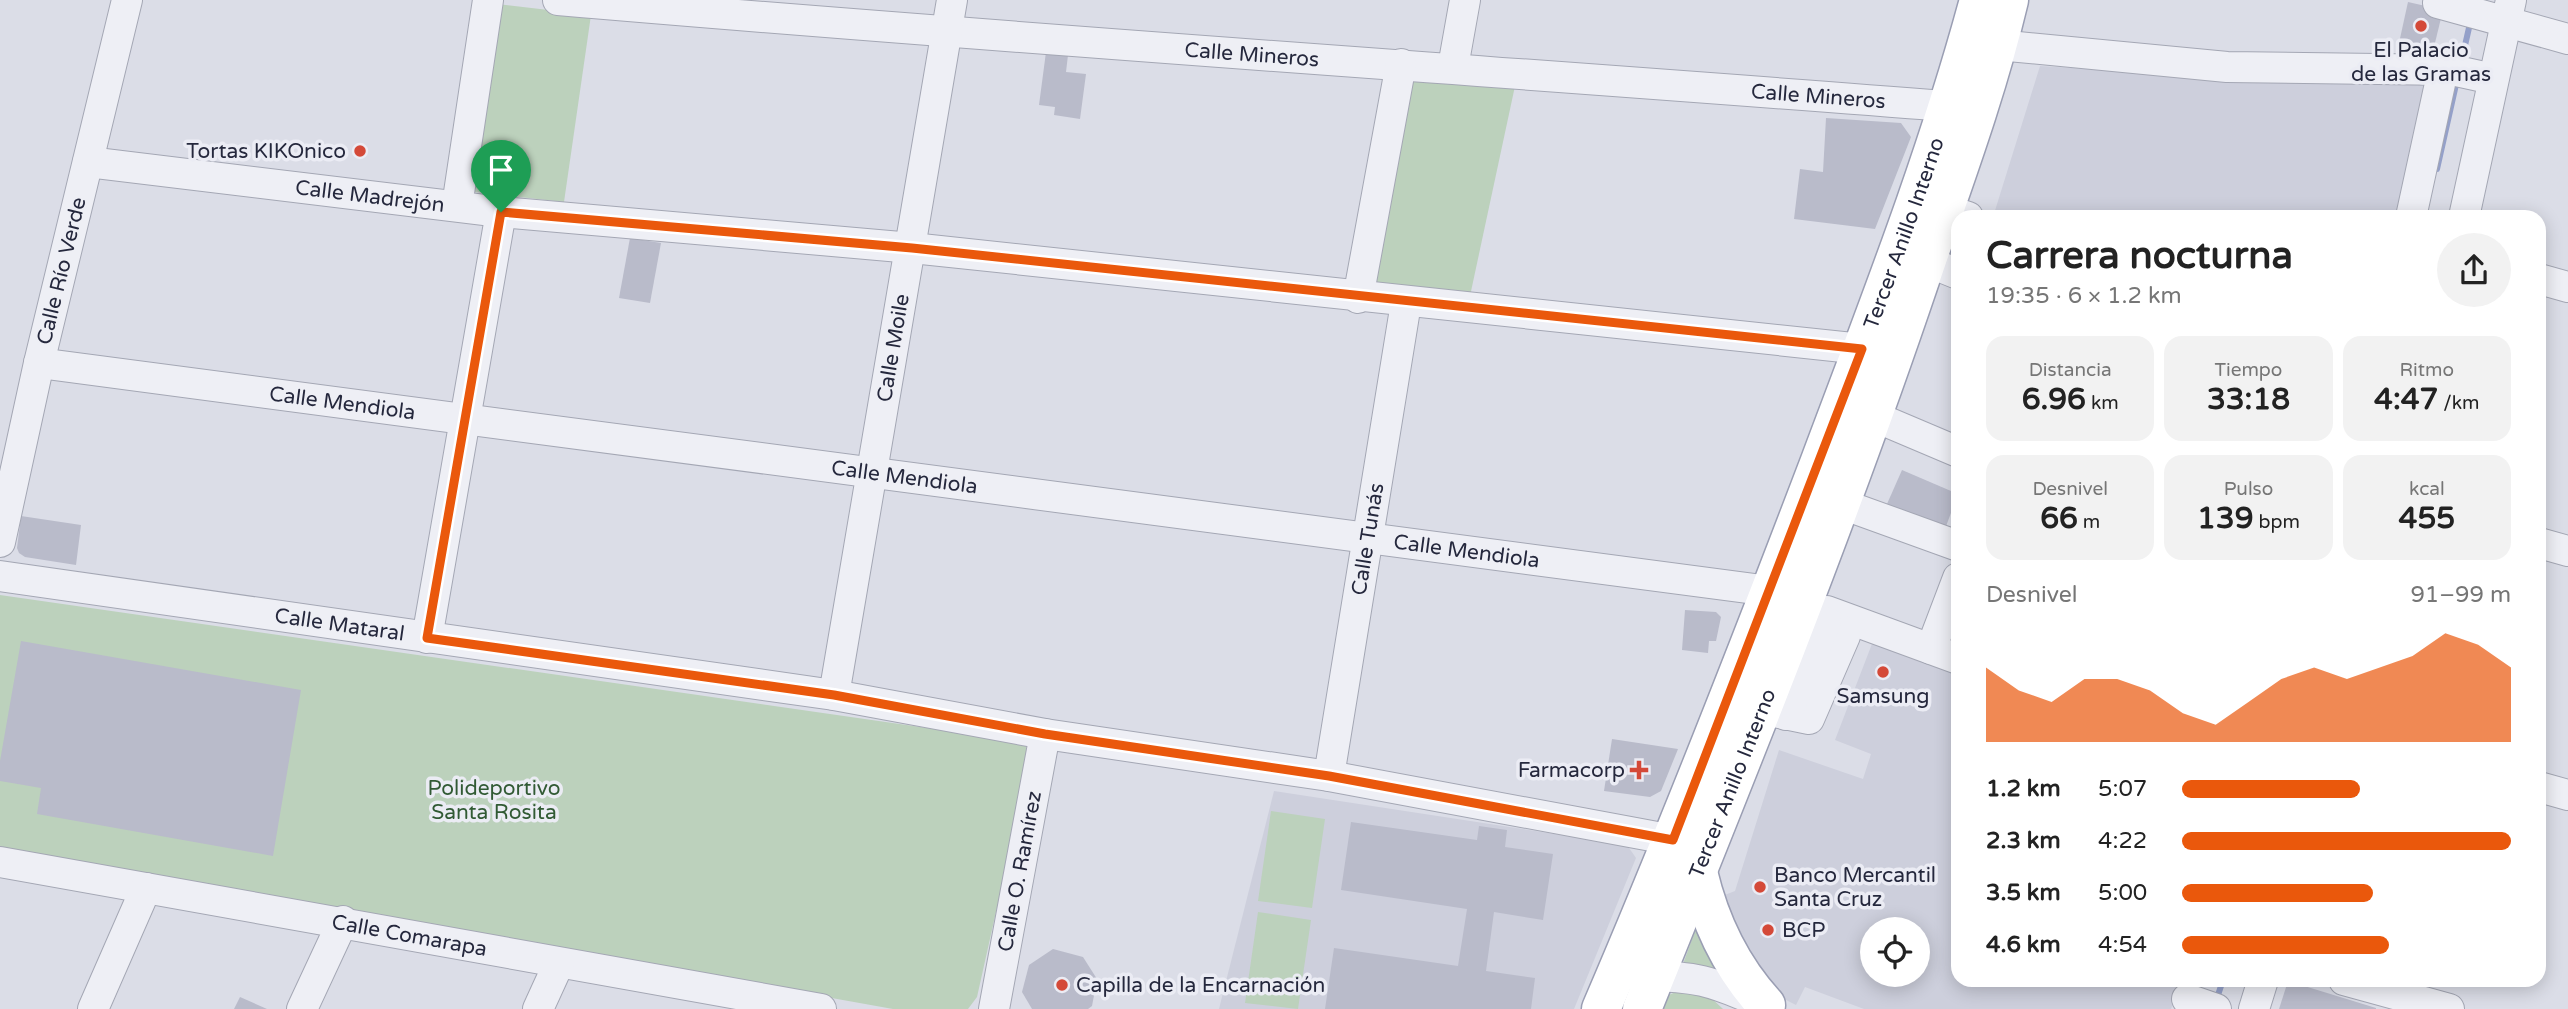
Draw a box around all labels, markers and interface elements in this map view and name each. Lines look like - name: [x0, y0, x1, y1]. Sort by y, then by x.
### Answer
- marker: El Palacio de las Gramas: [2413, 18, 2429, 34]
- street label: Calle Mineros: [1184, 38, 1320, 72]
- place label: El Palacio de las Gramas: [2351, 38, 2491, 87]
- street label: Calle Mineros: [1750, 79, 1886, 114]
- street label: Tercer Anillo Interno: [1859, 134, 1950, 333]
- place label: Tortas KIKOnico: [186, 139, 346, 164]
- pin: [471, 140, 531, 212]
- marker: Tortas KIKOnico: [352, 143, 368, 159]
- icon: arrive: [482, 151, 520, 189]
- street label: Calle Madrejón: [294, 175, 446, 218]
- street label: Calle Río Verde: [32, 195, 92, 347]
- text: Carrera nocturna: [1986, 233, 2293, 279]
- button: share: [2437, 233, 2511, 307]
- text: 19:35 · 6 × 1.2 km: [1986, 282, 2182, 310]
- street label: Calle Moile: [872, 292, 915, 404]
- text: Distancia: [2029, 359, 2112, 381]
- text: Tiempo: [2215, 359, 2282, 381]
- text: Ritmo: [2400, 359, 2454, 381]
- street label: Calle Mendiola: [268, 381, 417, 425]
- text: 6.96: [2022, 381, 2086, 418]
- text: 33:18: [2207, 381, 2290, 418]
- text: 4:47: [2374, 381, 2438, 418]
- text: km: [2086, 392, 2119, 414]
- text: /km: [2438, 392, 2480, 414]
- street label: Calle Mendiola: [830, 455, 979, 500]
- text: Desnivel: [2032, 478, 2108, 500]
- text: Pulso: [2224, 478, 2273, 500]
- text: kcal: [2409, 478, 2445, 500]
- street label: Calle Tunás: [1347, 481, 1389, 597]
- text: 66: [2040, 500, 2078, 537]
- text: 139: [2197, 500, 2254, 537]
- text: 455: [2399, 500, 2455, 537]
- text: m: [2078, 511, 2100, 533]
- text: bpm: [2254, 511, 2300, 533]
- street label: Calle Mendiola: [1392, 530, 1541, 574]
- text: Desnivel: [1986, 581, 2077, 609]
- text: 91–99 m: [2410, 581, 2511, 609]
- street label: Calle Mataral: [273, 603, 406, 647]
- marker: Samsung: [1875, 664, 1891, 680]
- place label: Samsung: [1837, 684, 1929, 709]
- street label: Tercer Anillo Interno: [1684, 685, 1782, 882]
- place label: Farmacorp: [1518, 758, 1625, 783]
- marker: Farmacorp: [1631, 762, 1647, 778]
- text: 1.2 km: [1986, 775, 2061, 803]
- text: 5:07: [2098, 775, 2147, 803]
- park label: Polideportivo Santa Rosita: [427, 776, 561, 825]
- street label: Calle O. Ramírez: [993, 789, 1047, 954]
- text: 2.3 km: [1986, 827, 2061, 855]
- text: 4:22: [2098, 827, 2147, 855]
- place label: Banco Mercantil Santa Cruz: [1774, 863, 1936, 912]
- marker: Banco Mercantil Santa Cruz: [1752, 879, 1768, 895]
- text: 3.5 km: [1986, 879, 2061, 907]
- text: 5:00: [2098, 879, 2147, 907]
- street label: Calle Comarapa: [330, 910, 489, 962]
- map controls: [1860, 917, 1930, 987]
- button: locate: [1860, 917, 1930, 987]
- place label: BCP: [1782, 918, 1825, 943]
- marker: BCP: [1760, 922, 1776, 938]
- text: 4.6 km: [1986, 931, 2061, 959]
- text: 4:54: [2098, 931, 2147, 959]
- place label: Capilla de la Encarnación: [1076, 973, 1325, 998]
- marker: Capilla de la Encarnación: [1054, 977, 1070, 993]

